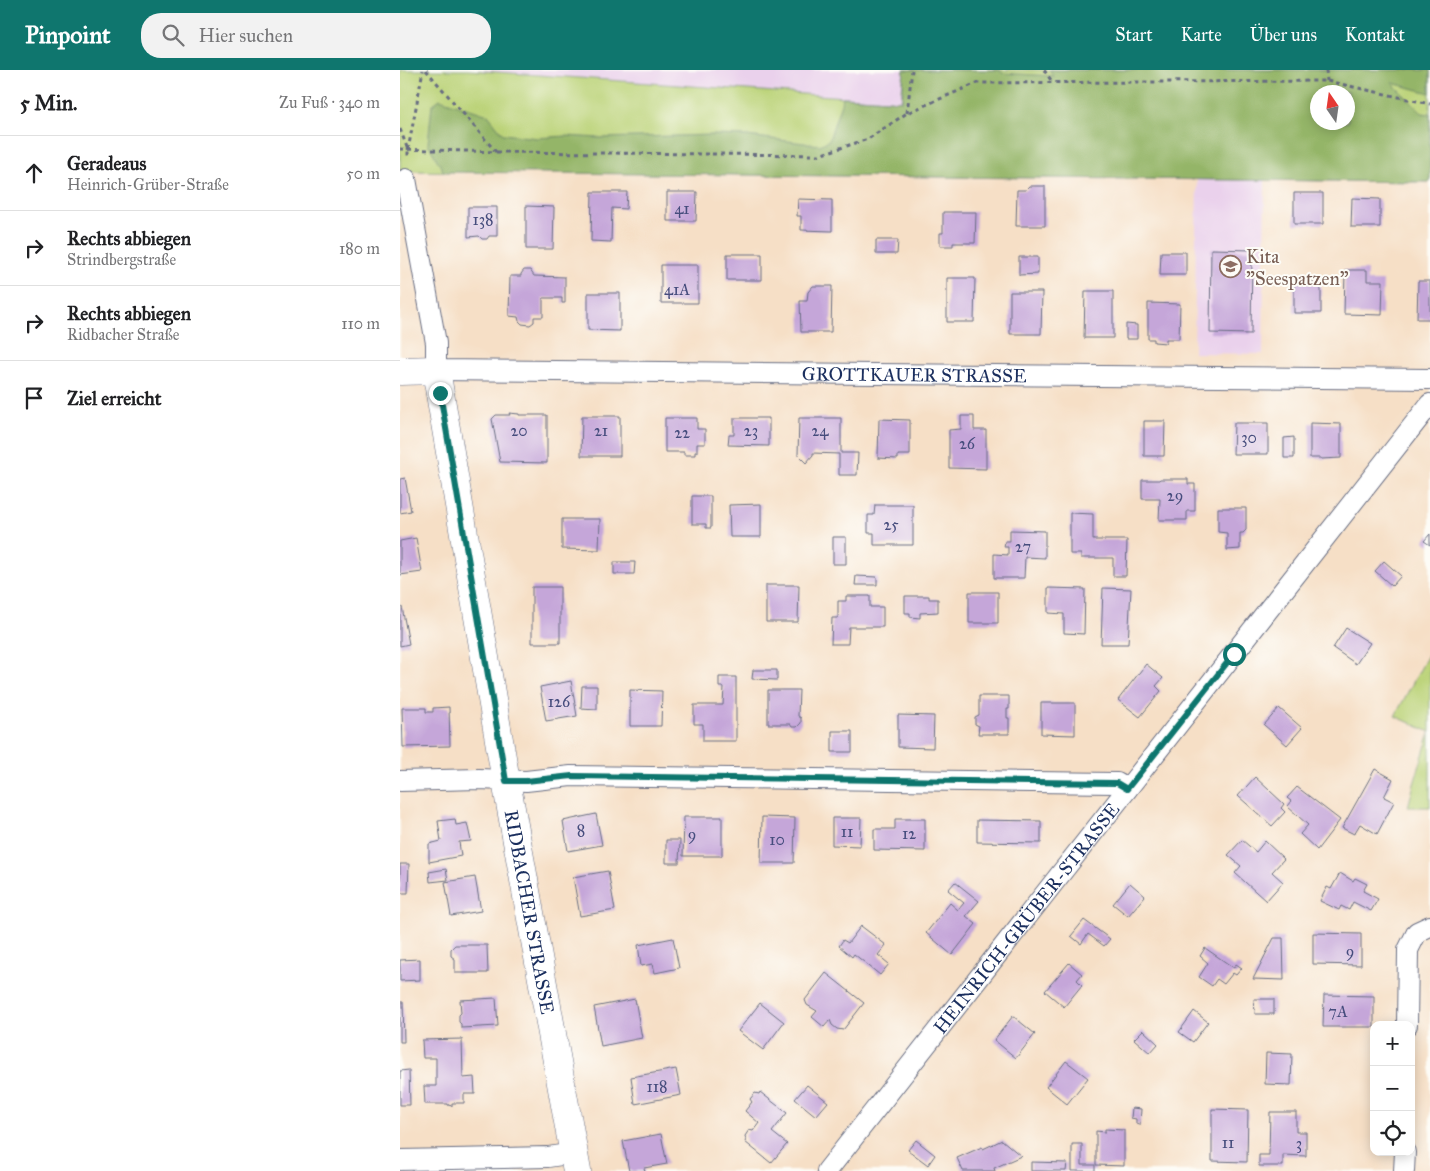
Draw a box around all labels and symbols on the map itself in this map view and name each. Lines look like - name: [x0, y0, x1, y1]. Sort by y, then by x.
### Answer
- north arrow: [1310, 85, 1355, 130]
- house number: 41: [674, 199, 690, 218]
- house number: 138: [472, 210, 494, 229]
- place label: Kita "Seespatzen": [1246, 245, 1349, 290]
- school or university icon: Kita "Seespatzen": [1218, 255, 1242, 279]
- house number: 41A: [664, 280, 690, 299]
- street label: GROTTKAUER STRASSE: [802, 362, 1027, 387]
- route end: [429, 382, 452, 405]
- house number: 20: [510, 421, 528, 440]
- house number: 21: [594, 421, 608, 440]
- house number: 23: [744, 421, 758, 440]
- house number: 24: [812, 421, 829, 440]
- house number: 22: [674, 423, 690, 442]
- house number: 30: [1241, 428, 1257, 447]
- house number: 26: [959, 434, 976, 453]
- house number: 29: [1167, 486, 1183, 505]
- house number: 25: [883, 515, 899, 534]
- house number: 27: [1015, 537, 1031, 556]
- route start: [1223, 643, 1246, 666]
- house number: 126: [548, 692, 571, 711]
- street label: HEINRICH-GRÜBER-STRASSE: [928, 798, 1124, 1038]
- street label: RIDBACHER STRASSE: [500, 808, 560, 1016]
- house number: 8: [577, 821, 585, 840]
- house number: 11: [841, 822, 853, 841]
- house number: 12: [902, 824, 916, 843]
- house number: 9: [688, 825, 696, 844]
- house number: 10: [769, 830, 785, 849]
- house number: 9: [1346, 942, 1354, 961]
- house number: 7A: [1328, 1002, 1348, 1021]
- house number: 118: [646, 1077, 668, 1096]
- house number: 11: [1222, 1133, 1234, 1152]
- house number: 3: [1296, 1134, 1302, 1153]

